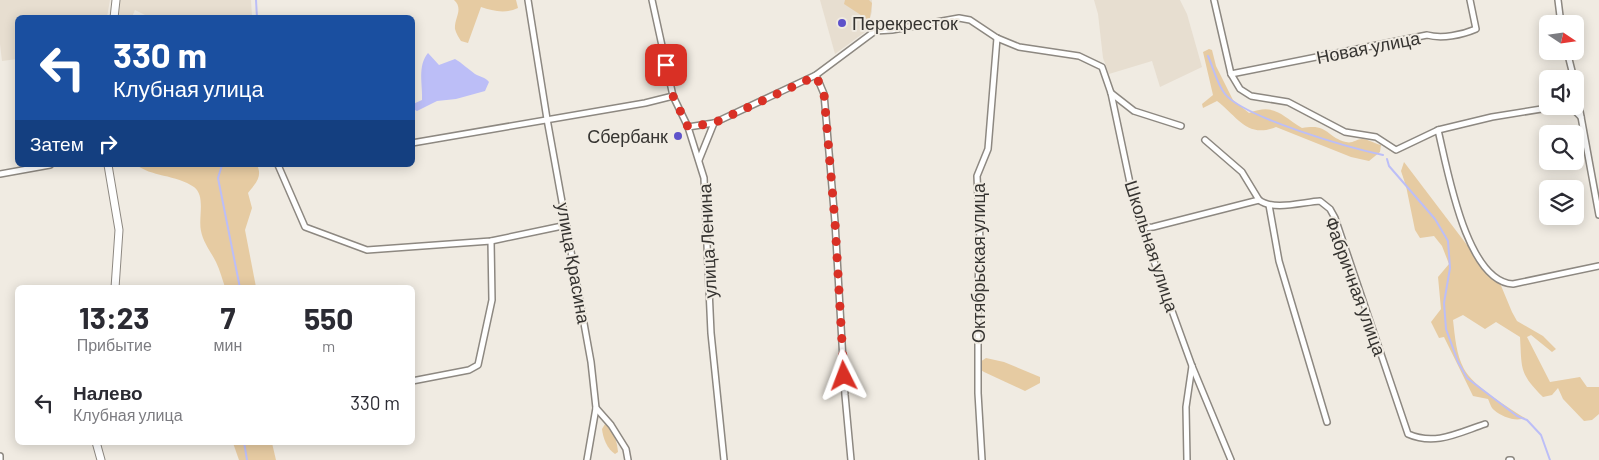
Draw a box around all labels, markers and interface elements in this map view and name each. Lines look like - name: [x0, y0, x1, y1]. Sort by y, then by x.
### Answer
- place label: Перекресток: [852, 12, 958, 34]
- north arrow: [1539, 15, 1584, 60]
- map controls: [1539, 15, 1584, 225]
- marker: Перекресток: [836, 17, 848, 29]
- street label: Новая улица: [1314, 26, 1423, 68]
- text: 330 m: [113, 33, 207, 75]
- icon: left: [30, 35, 95, 100]
- pin: [645, 44, 687, 86]
- icon: arrive: [652, 51, 680, 79]
- button: sound: [1539, 70, 1584, 115]
- text: Клубная улица: [113, 75, 264, 101]
- place label: Сбербанк: [587, 125, 668, 147]
- button: search: [1539, 125, 1584, 170]
- icon: right: [94, 130, 122, 158]
- marker: Сбербанк: [672, 130, 684, 142]
- text: Затем: [30, 132, 84, 155]
- street label: Школьная улица: [1120, 178, 1184, 315]
- button: layers: [1539, 180, 1584, 225]
- street label: улица Ленина: [693, 182, 721, 299]
- street label: Октябрьская улица: [967, 182, 989, 343]
- street label: улица Красина: [553, 201, 596, 326]
- street label: Фабричная улица: [1321, 214, 1392, 359]
- text: 13:23: [79, 299, 149, 335]
- text: 7: [220, 299, 235, 335]
- text: 550: [304, 300, 353, 336]
- text: Прибытие: [77, 335, 152, 354]
- text: мин: [213, 335, 242, 354]
- text: m: [322, 336, 335, 355]
- position arrow: [817, 349, 869, 401]
- text: Налево: [73, 381, 143, 404]
- icon: left: [30, 389, 58, 417]
- text: 330 m: [350, 391, 400, 414]
- text: Клубная улица: [73, 405, 183, 424]

